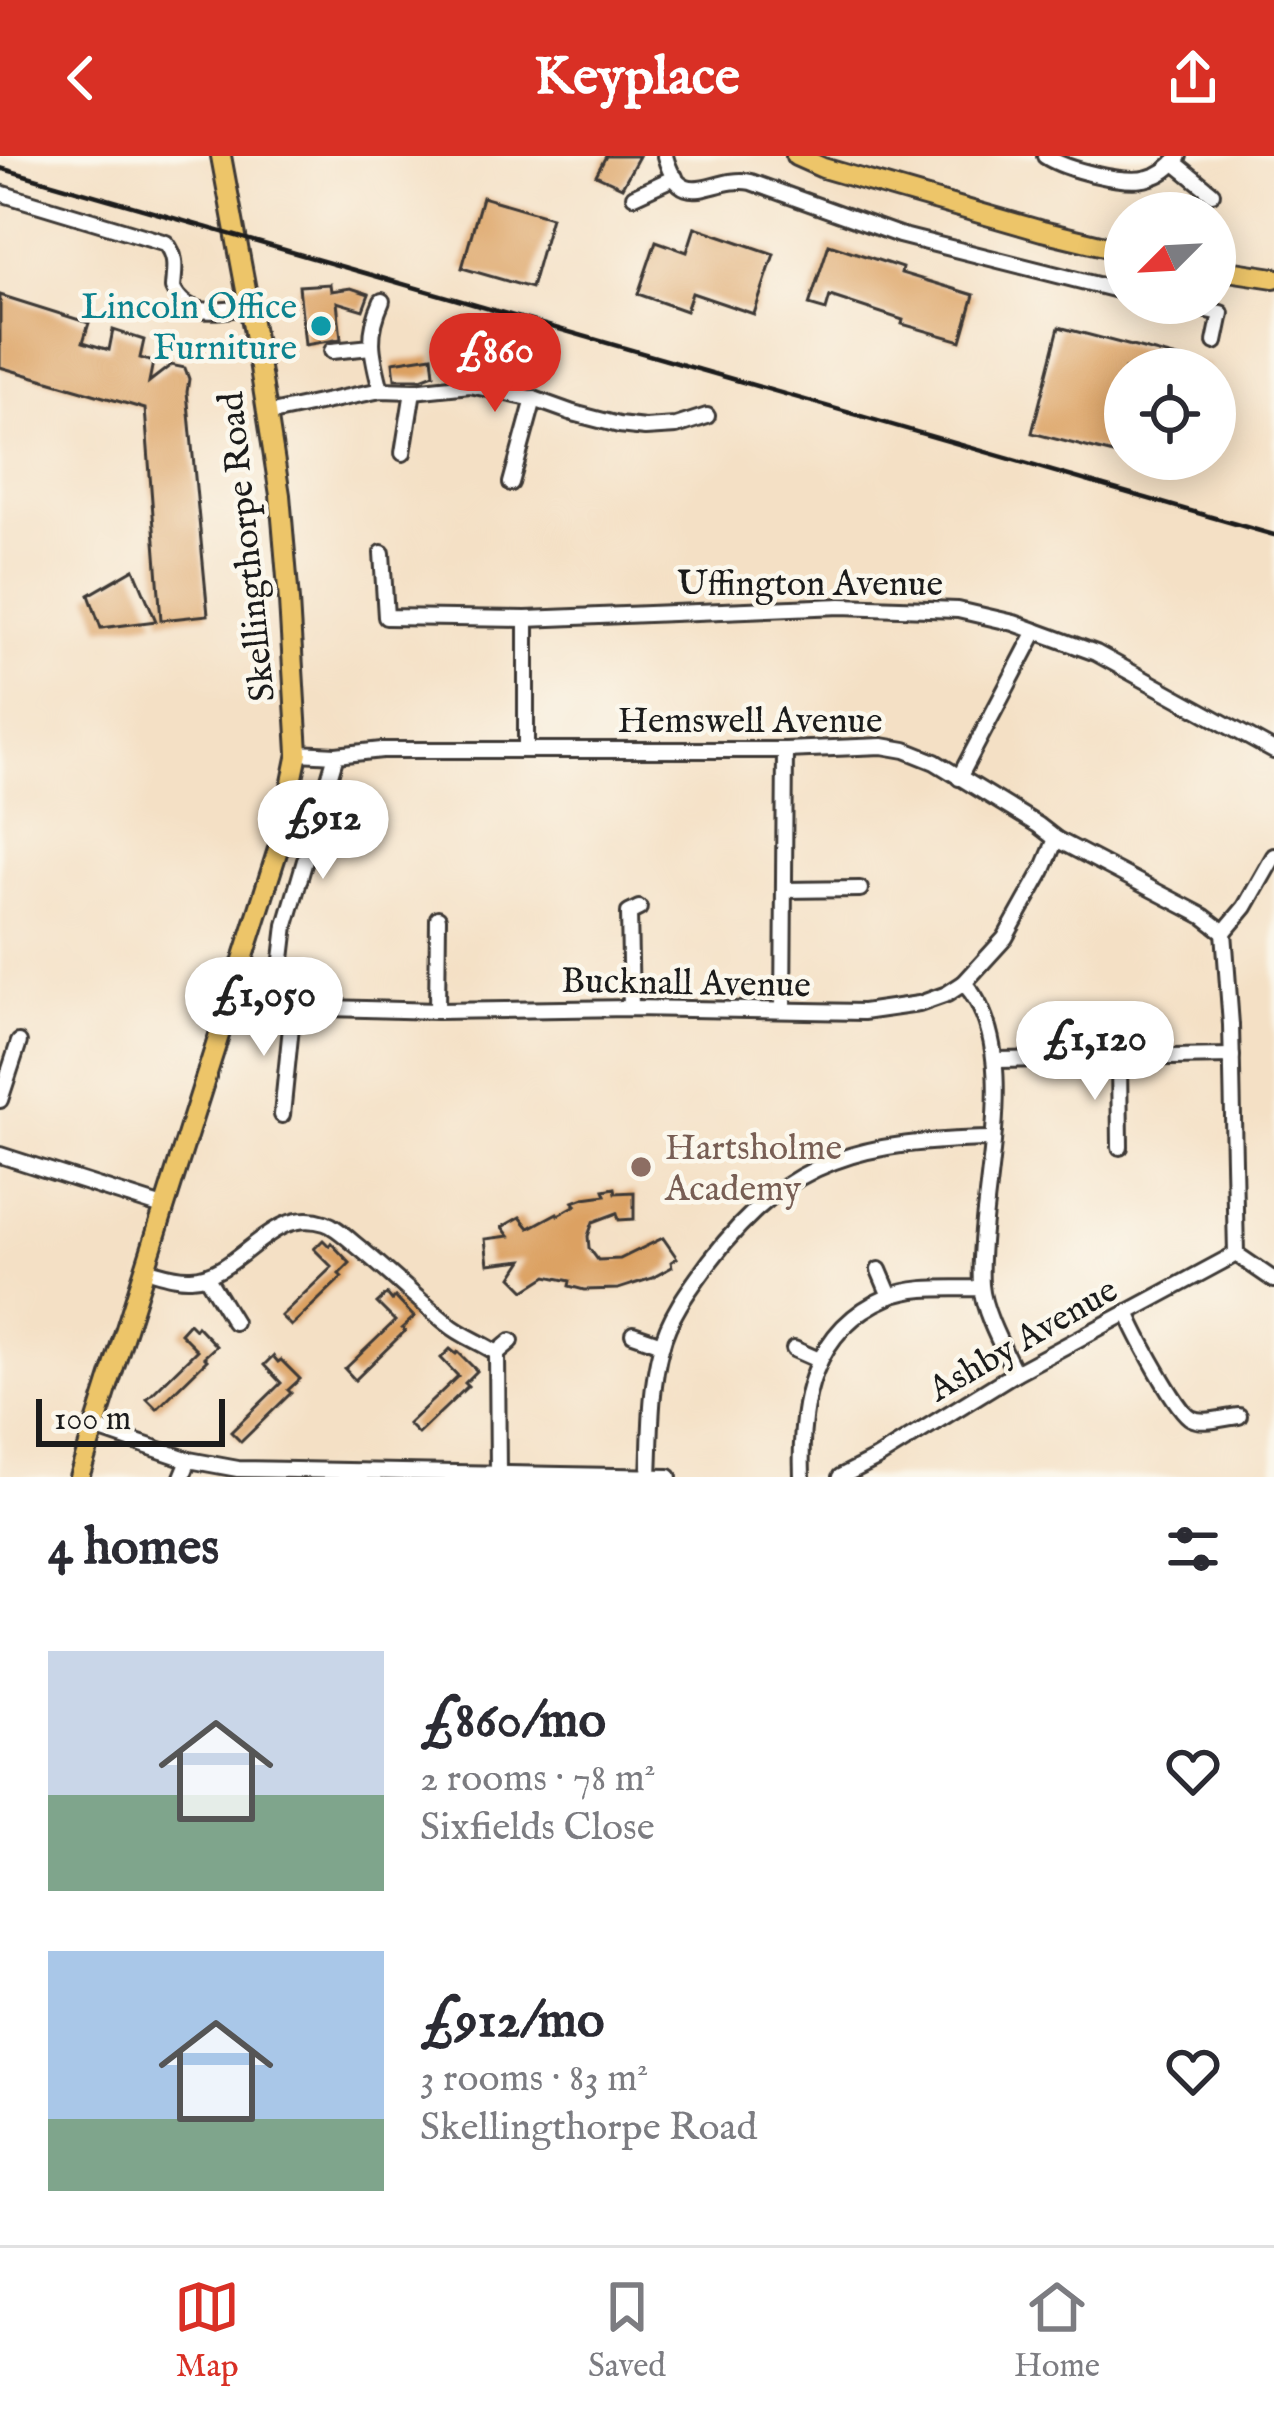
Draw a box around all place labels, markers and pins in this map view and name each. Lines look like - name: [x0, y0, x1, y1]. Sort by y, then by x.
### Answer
- place label: Lincoln Office Furniture: [81, 285, 297, 372]
- marker: Lincoln Office Furniture: [308, 313, 334, 339]
- pin: £860: [424, 313, 566, 415]
- pin: £912: [252, 780, 394, 882]
- pin: £1,050: [166, 957, 362, 1059]
- pin: £1,120: [997, 1001, 1193, 1103]
- place label: Hartsholme Academy: [664, 1126, 842, 1213]
- marker: Hartsholme Academy: [628, 1154, 654, 1180]

